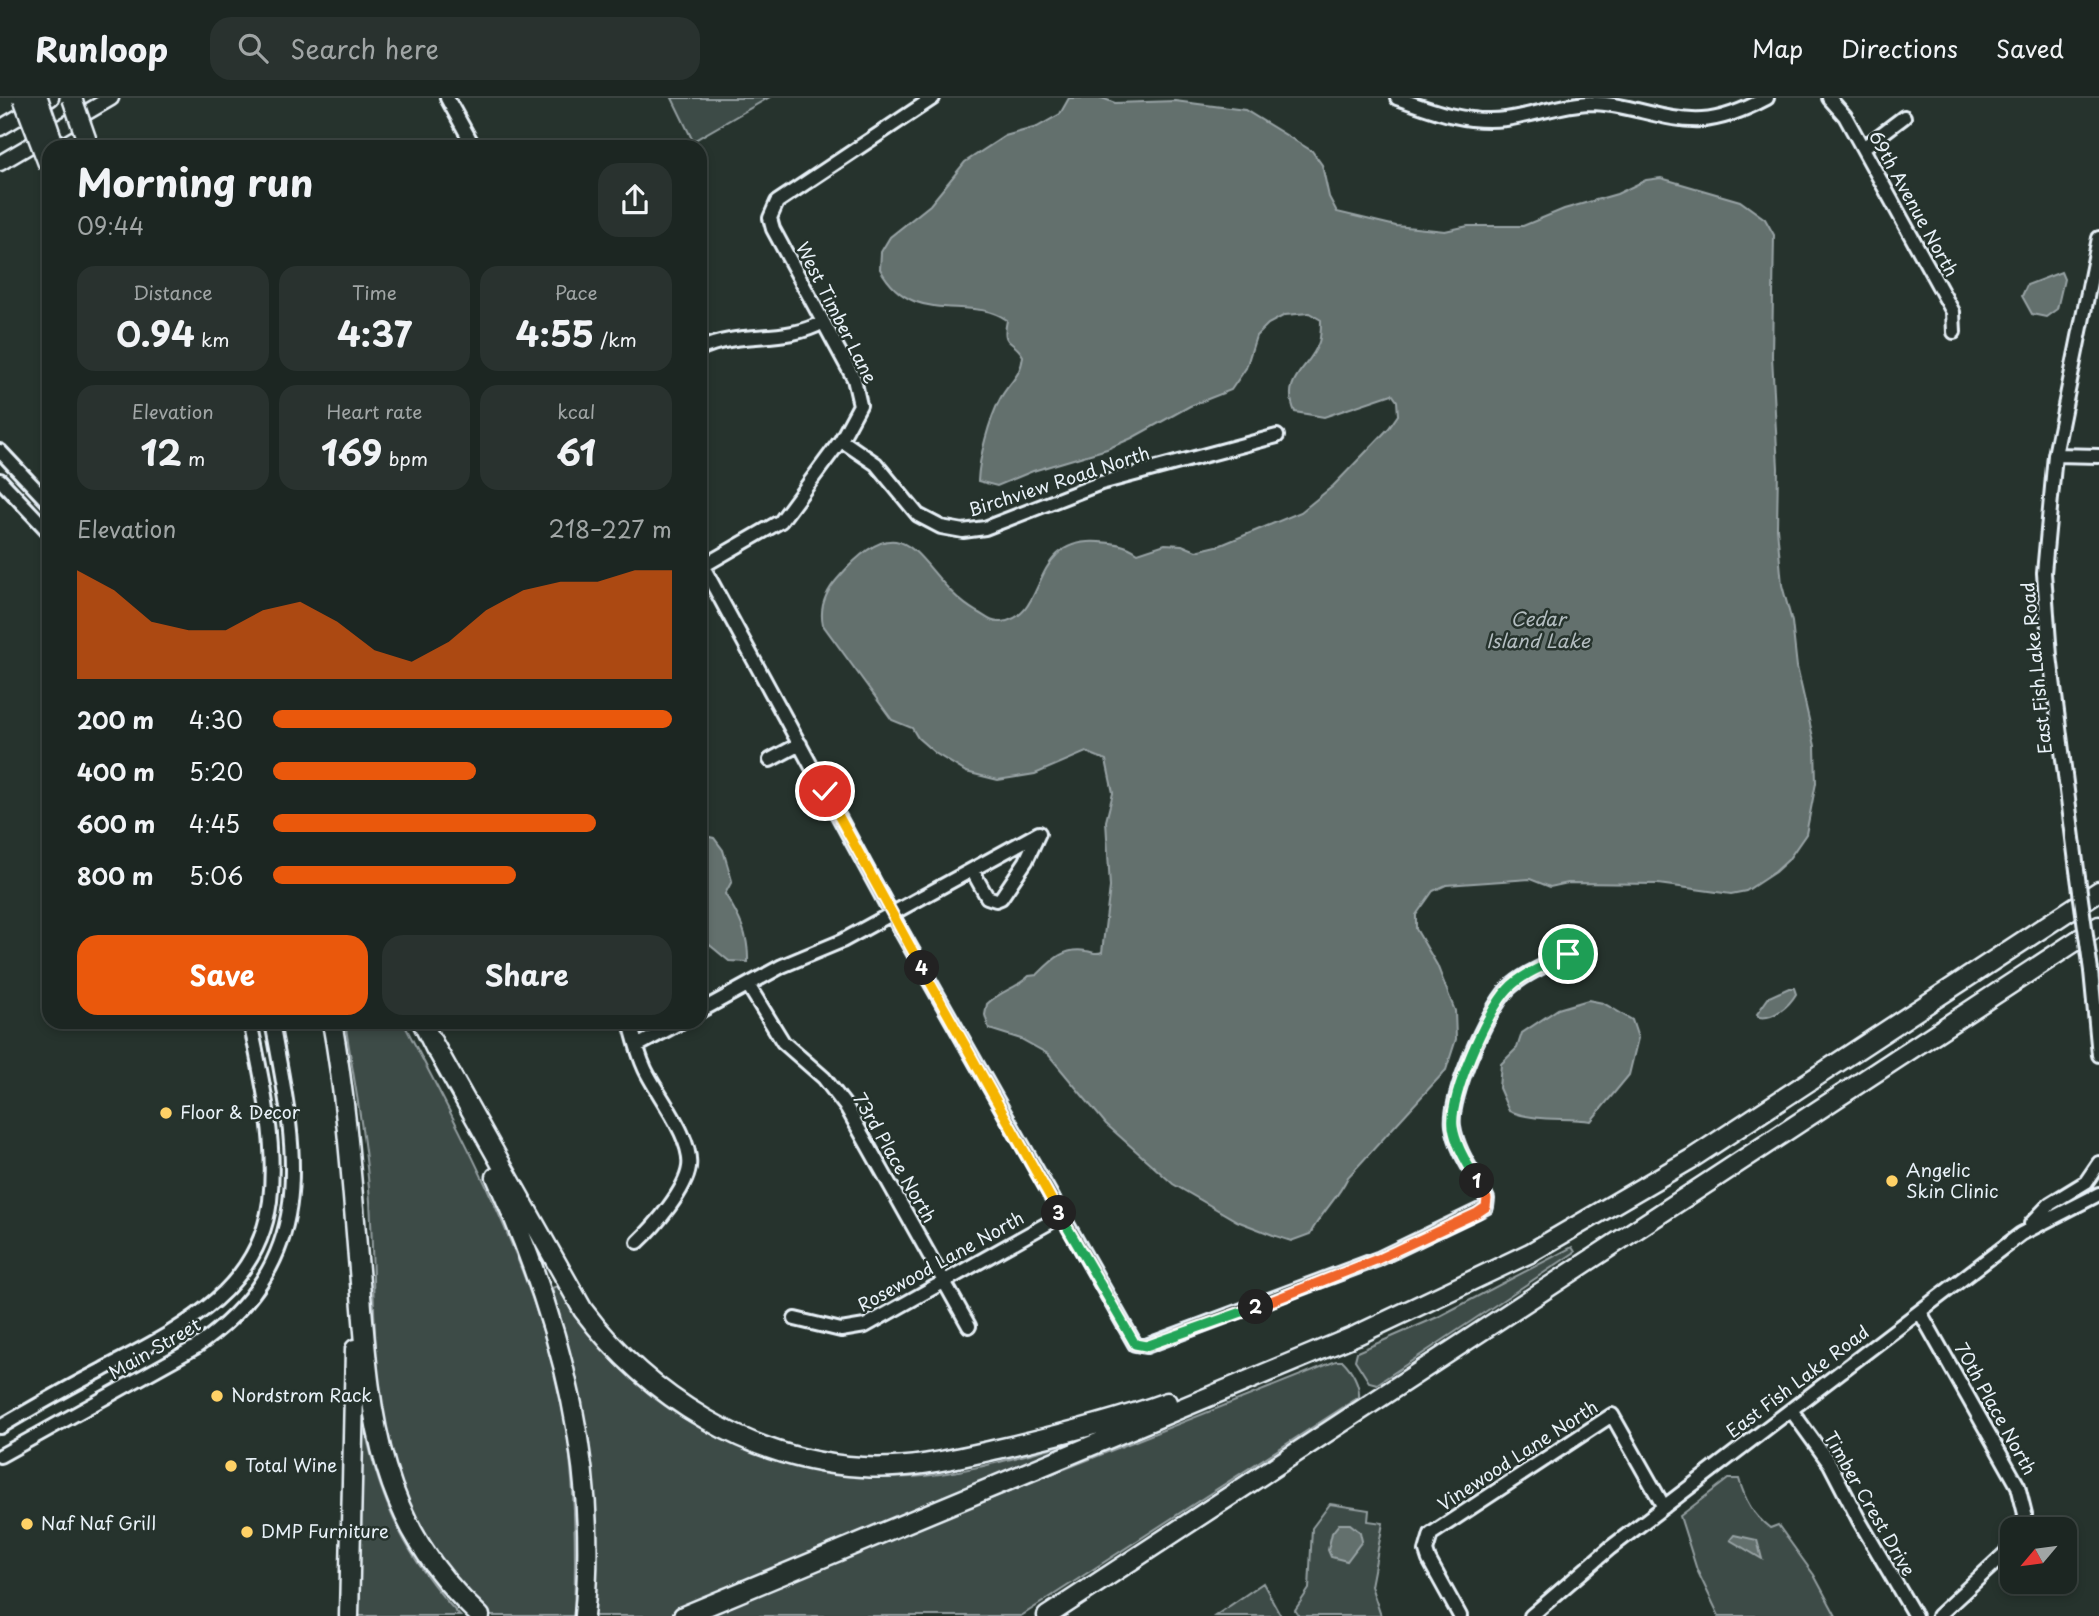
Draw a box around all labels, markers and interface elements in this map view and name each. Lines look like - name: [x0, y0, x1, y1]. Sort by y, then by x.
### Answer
- search box: [210, 17, 700, 80]
- text: Runloop: [35, 23, 168, 73]
- icon: search: [234, 29, 272, 67]
- text: Search here: [290, 29, 439, 68]
- text: Map: [1752, 30, 1803, 66]
- text: Directions: [1841, 30, 1958, 66]
- text: Saved: [1996, 30, 2064, 66]
- street label: 69th Avenue North: [1863, 125, 1966, 281]
- text: Morning run: [77, 153, 313, 210]
- button: share: [598, 163, 672, 237]
- text: 09:44: [77, 208, 144, 243]
- street label: West Timber Lane: [790, 237, 885, 388]
- text: Distance: [133, 278, 213, 306]
- text: Time: [352, 278, 397, 306]
- text: Pace: [555, 278, 598, 306]
- text: 0.94: [116, 306, 195, 359]
- text: 4:37: [337, 306, 412, 359]
- text: 4:55: [516, 306, 594, 359]
- text: km: [195, 325, 230, 353]
- text: /km: [594, 325, 637, 353]
- text: Elevation: [132, 397, 214, 425]
- text: Heart rate: [327, 397, 422, 425]
- text: kcal: [557, 397, 595, 425]
- text: 12: [140, 425, 182, 478]
- text: 169: [321, 425, 383, 478]
- text: 61: [556, 425, 596, 478]
- street label: Birchview Road North: [964, 438, 1153, 523]
- text: m: [182, 444, 205, 472]
- text: bpm: [383, 444, 428, 472]
- text: Elevation: [77, 511, 176, 546]
- text: 218–227 m: [548, 511, 672, 546]
- street label: East Fish Lake Road: [2013, 581, 2058, 756]
- water label: Cedar Island Lake: [1486, 604, 1591, 654]
- text: 200 m: [77, 702, 154, 737]
- text: 4:30: [189, 702, 243, 737]
- text: 400 m: [77, 754, 155, 789]
- text: 5:20: [189, 754, 243, 789]
- pin: [795, 761, 855, 821]
- icon: check: [806, 772, 844, 810]
- text: 600 m: [77, 806, 155, 841]
- text: 4:45: [189, 806, 240, 841]
- text: 800 m: [77, 858, 154, 893]
- text: 5:06: [189, 858, 243, 893]
- pin: [1538, 924, 1598, 984]
- button: Save: [77, 935, 368, 1015]
- button: Share: [382, 935, 672, 1015]
- icon: arrive: [1549, 935, 1587, 973]
- pin: 4: [904, 950, 940, 986]
- text: 4: [915, 953, 928, 981]
- street label: 73rd Place North: [847, 1087, 944, 1227]
- place label: Floor & Decor: [180, 1098, 301, 1125]
- marker: Floor & Decor: [158, 1105, 174, 1121]
- place label: Angelic Skin Clinic: [1906, 1156, 1999, 1204]
- pin: 1: [1460, 1164, 1494, 1198]
- text: 1: [1472, 1166, 1481, 1194]
- marker: Angelic Skin Clinic: [1884, 1173, 1900, 1189]
- pin: 3: [1042, 1196, 1076, 1230]
- text: 3: [1052, 1198, 1065, 1226]
- street label: Rosewood Lane North: [852, 1204, 1028, 1318]
- pin: 2: [1238, 1290, 1274, 1324]
- text: 2: [1249, 1292, 1262, 1320]
- street label: Main Street: [103, 1310, 205, 1385]
- street label: East Fish Lake Road: [1720, 1318, 1874, 1444]
- street label: 70th Place North: [1949, 1337, 2044, 1479]
- place label: Nordstrom Rack: [231, 1381, 372, 1408]
- marker: Nordstrom Rack: [209, 1388, 225, 1404]
- street label: Vinewood Lane North: [1432, 1393, 1603, 1517]
- street label: Timber Crest Drive: [1818, 1426, 1923, 1581]
- place label: Total Wine: [245, 1451, 337, 1478]
- marker: Total Wine: [223, 1458, 239, 1474]
- place label: Naf Naf Grill: [41, 1509, 156, 1536]
- marker: Naf Naf Grill: [19, 1516, 35, 1532]
- place label: DMP Furniture: [261, 1517, 389, 1544]
- north arrow: [2000, 1517, 2077, 1594]
- map controls: [2000, 1517, 2077, 1594]
- marker: DMP Furniture: [239, 1524, 255, 1540]

